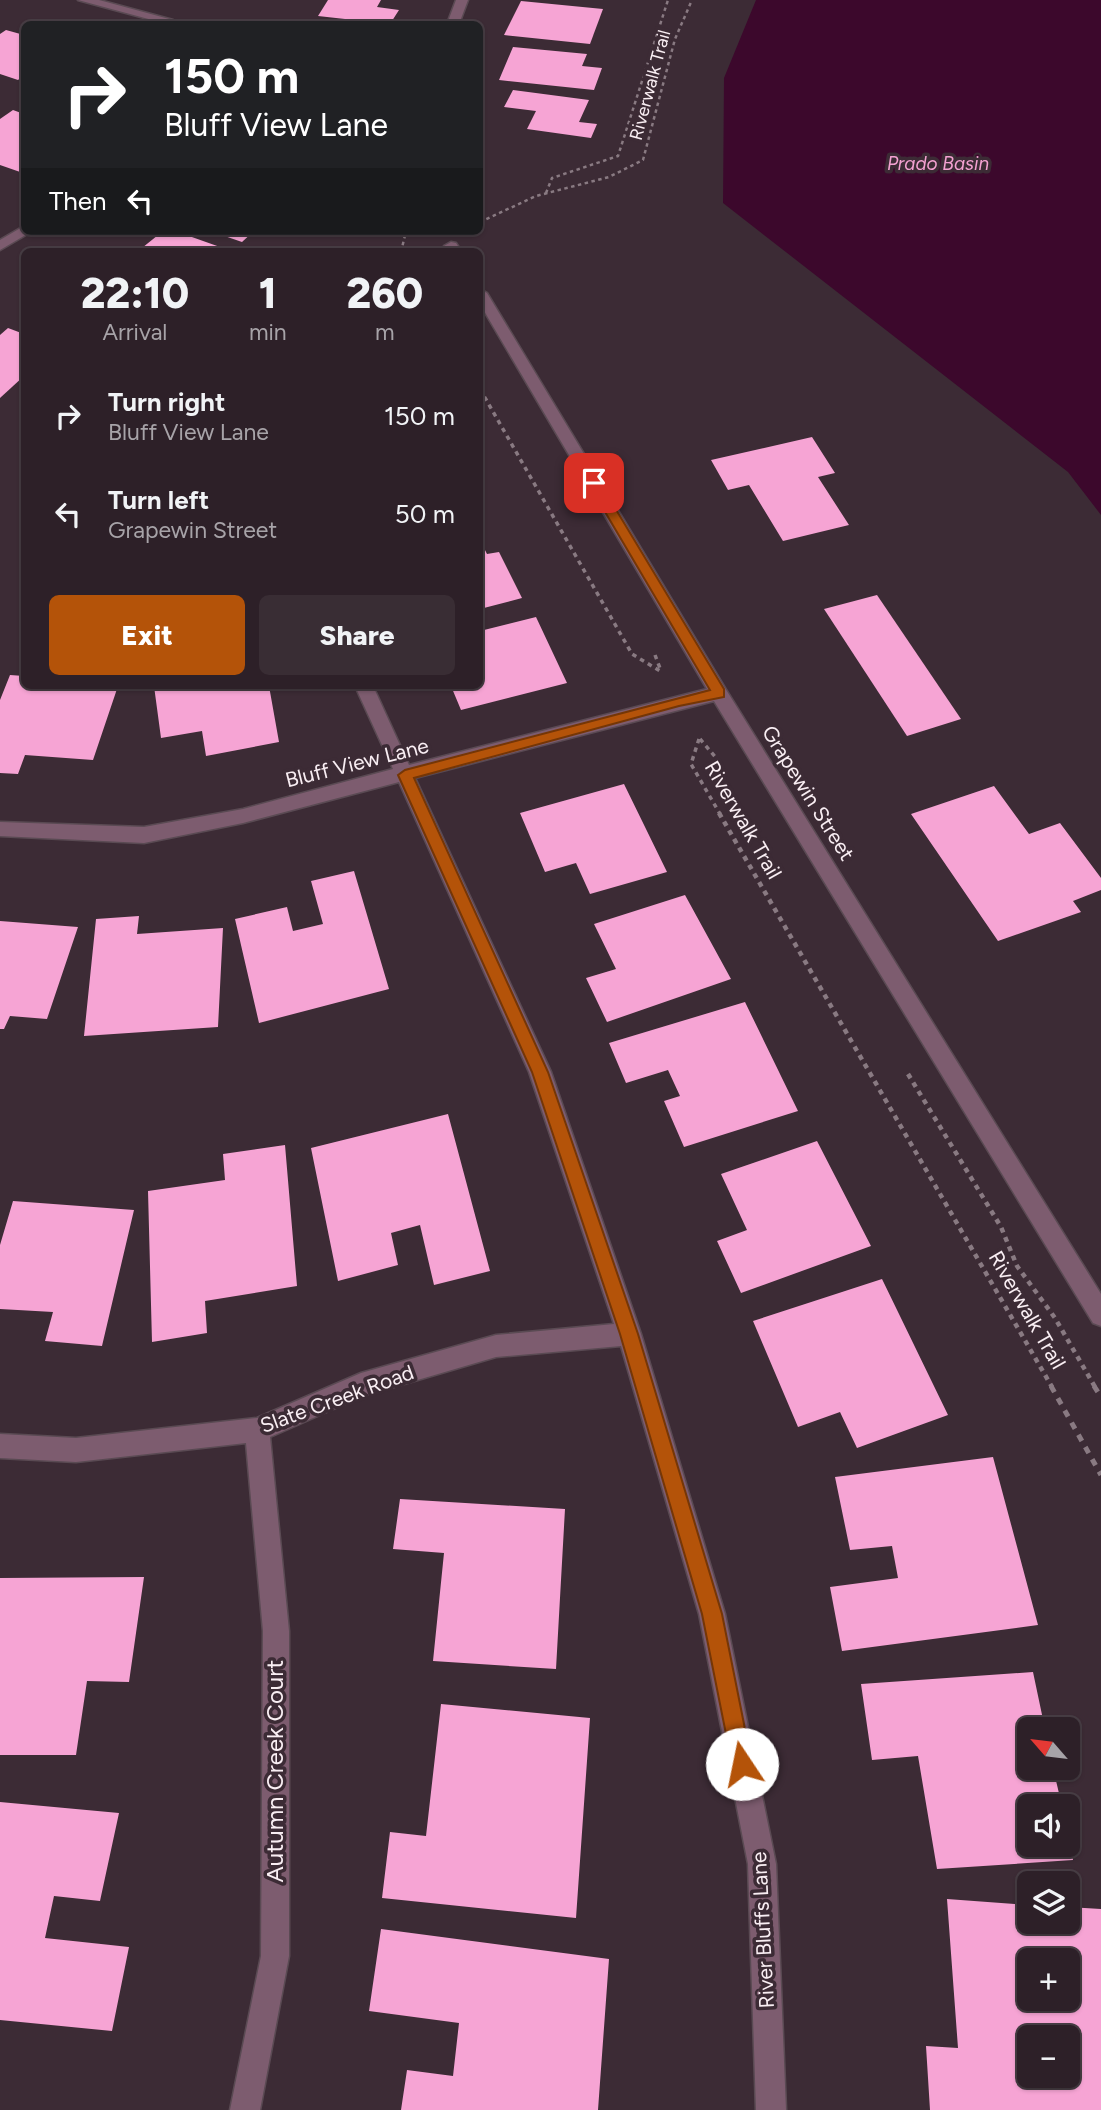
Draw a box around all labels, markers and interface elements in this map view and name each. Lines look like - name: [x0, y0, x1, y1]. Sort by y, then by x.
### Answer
- street label: Riverwalk Trail: [625, 27, 675, 143]
- text: 150 m: [164, 46, 299, 105]
- icon: right: [49, 49, 140, 140]
- text: Bluff View Lane: [164, 106, 388, 144]
- water label: Prado Basin: [887, 152, 989, 175]
- icon: left: [121, 182, 159, 220]
- text: Then: [49, 185, 107, 217]
- text: 22:10: [81, 268, 189, 319]
- text: 1: [259, 268, 277, 319]
- text: 260: [346, 268, 423, 319]
- text: Arrival: [102, 318, 167, 346]
- text: min: [249, 318, 287, 346]
- text: m: [375, 318, 395, 346]
- text: Turn right: [108, 386, 225, 418]
- icon: right: [49, 397, 87, 435]
- text: 150 m: [384, 400, 455, 432]
- text: Bluff View Lane: [108, 418, 269, 446]
- pin: [564, 453, 624, 513]
- icon: arrive: [575, 464, 613, 502]
- text: Turn left: [108, 484, 209, 516]
- icon: left: [49, 495, 87, 533]
- text: 50 m: [395, 498, 455, 530]
- text: Grapewin Street: [108, 516, 277, 544]
- button: Exit: [49, 595, 245, 675]
- button: Share: [259, 595, 455, 675]
- street label: Grapewin Street: [757, 721, 860, 865]
- street label: Bluff View Lane: [283, 733, 431, 792]
- street label: Riverwalk Trail: [700, 756, 787, 883]
- street label: Riverwalk Trail: [984, 1246, 1071, 1373]
- street label: Slate Creek Road: [257, 1359, 417, 1438]
- street label: Autumn Creek Court: [260, 1660, 289, 1882]
- north arrow: [1017, 1717, 1080, 1780]
- map controls: [1017, 1717, 1080, 2088]
- position arrow: [705, 1727, 779, 1801]
- button: sound: [1017, 1794, 1080, 1857]
- street label: River Bluffs Lane: [746, 1851, 779, 2009]
- button: layers: [1017, 1871, 1080, 1934]
- button: +: [1017, 1948, 1080, 2011]
- button: −: [1017, 2025, 1080, 2088]

